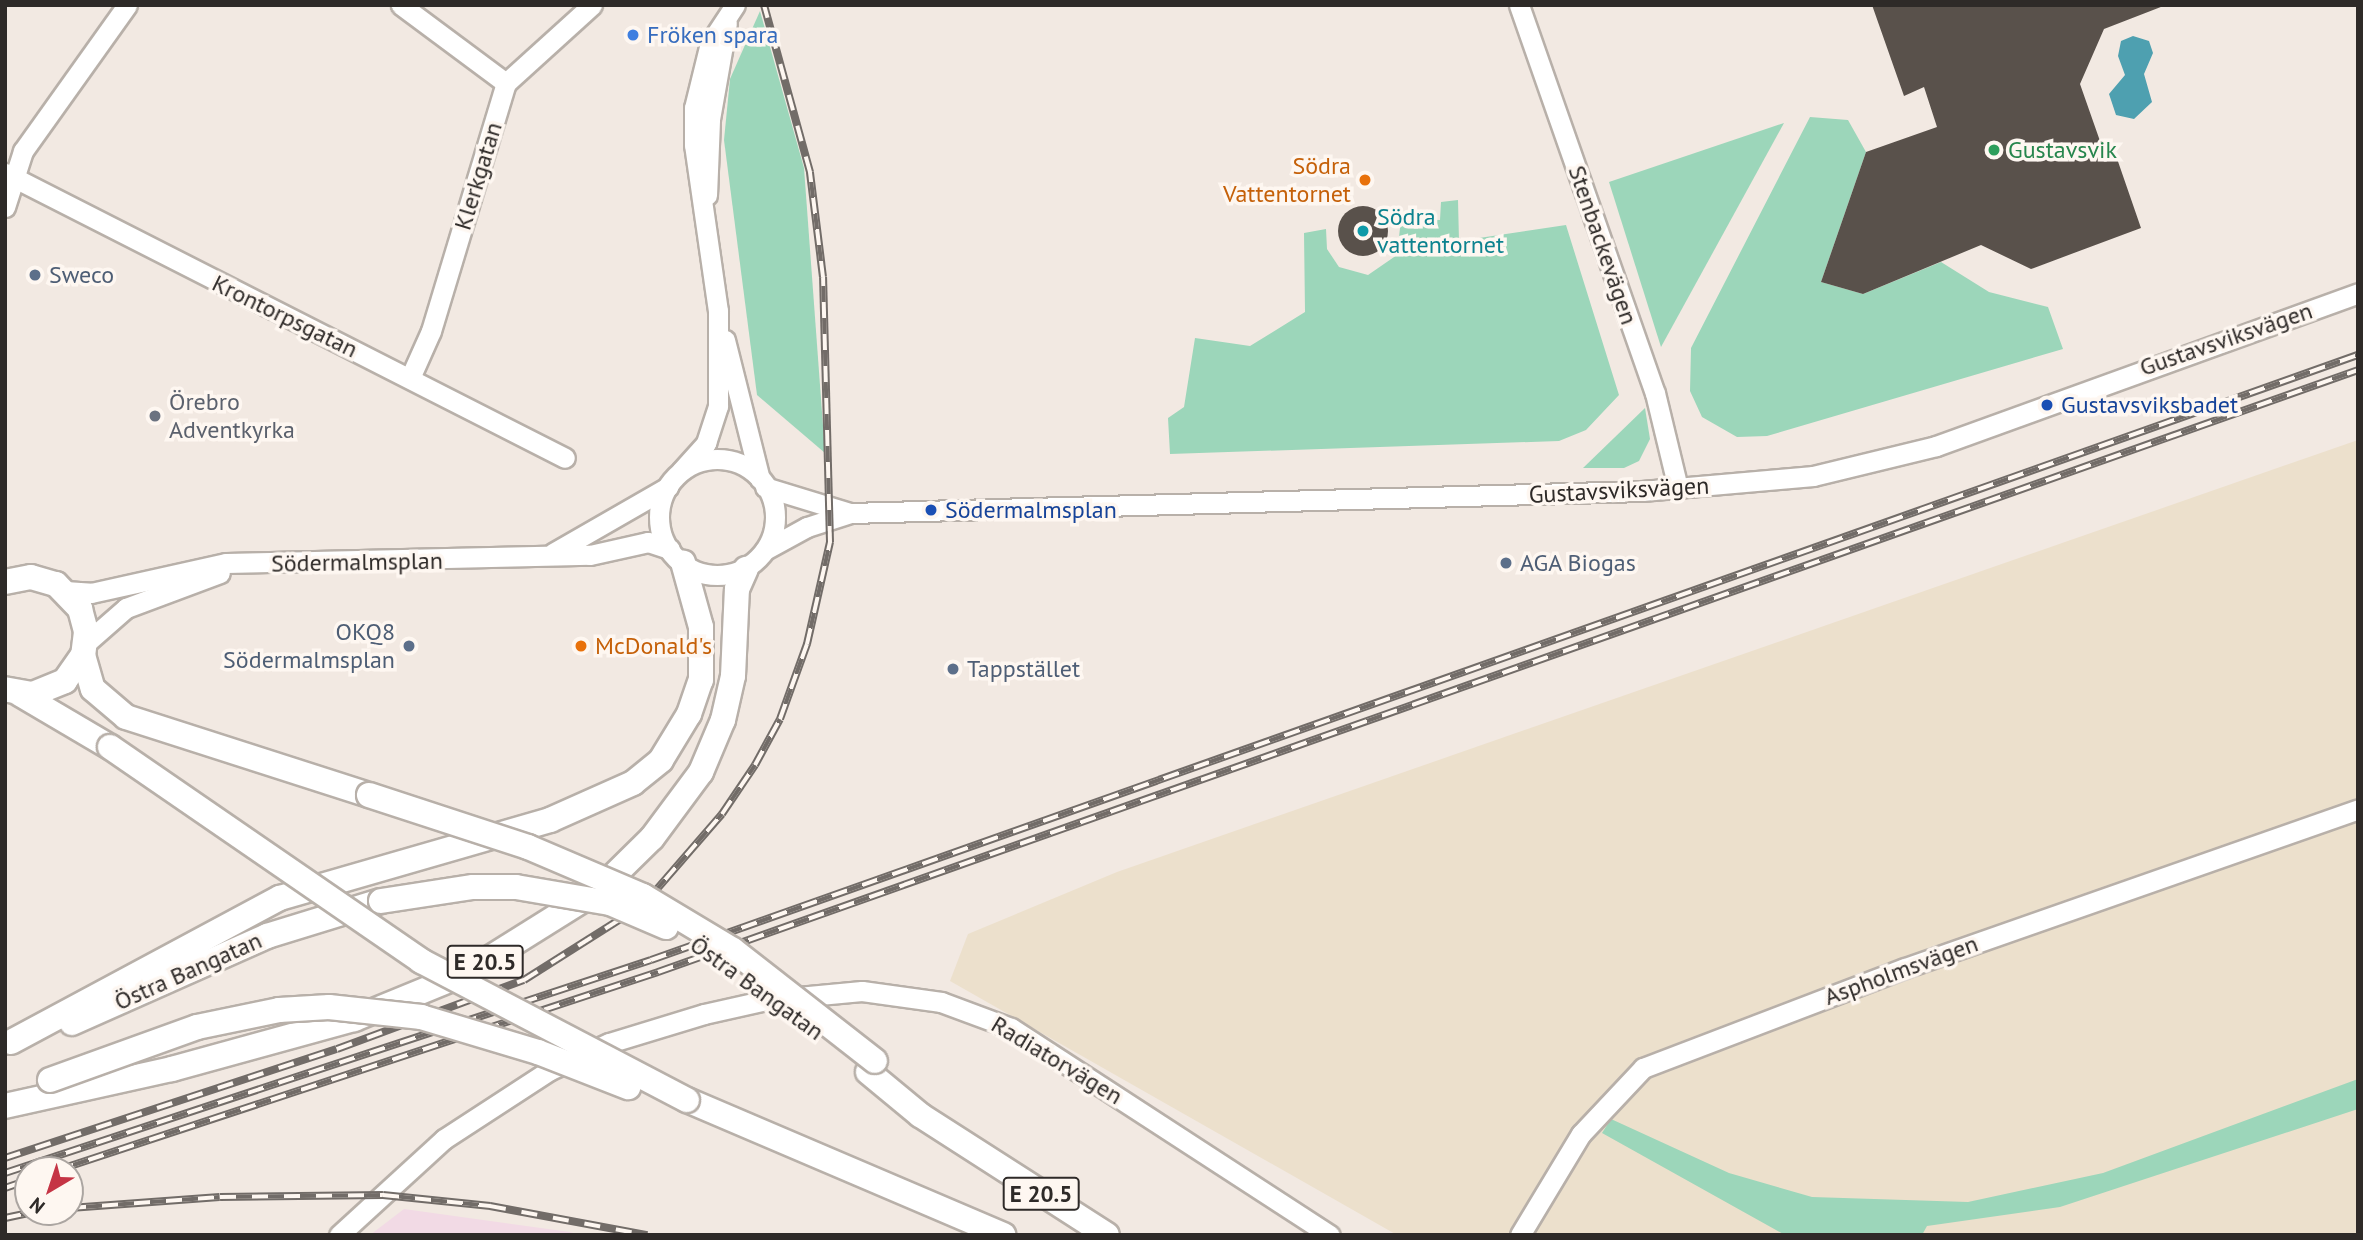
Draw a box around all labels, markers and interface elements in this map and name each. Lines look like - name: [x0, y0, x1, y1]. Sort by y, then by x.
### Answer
- place label: Fröken spara: [647, 21, 778, 49]
- marker: Fröken spara: [625, 27, 641, 43]
- street label: Klerkgatan: [448, 119, 508, 233]
- place label: Gustavsvik: [2008, 136, 2117, 164]
- marker: Gustavsvik: [1986, 142, 2002, 158]
- place label: Södra Vattentornet: [1223, 152, 1351, 208]
- street label: Stenbackevägen: [1562, 162, 1644, 328]
- marker: Södra Vattentornet: [1357, 172, 1373, 188]
- place label: Södra vattentornet: [1377, 203, 1504, 259]
- marker: Södra vattentornet: [1355, 223, 1371, 239]
- place label: Sweco: [49, 261, 114, 289]
- marker: Sweco: [27, 267, 43, 283]
- street label: Krontorpsgatan: [208, 268, 362, 364]
- street label: Gustavsviksvägen: [2136, 296, 2316, 382]
- place label: Örebro Adventkyrka: [169, 388, 295, 444]
- place label: Gustavsviksbadet: [2061, 391, 2238, 419]
- marker: Gustavsviksbadet: [2039, 397, 2055, 413]
- marker: Örebro Adventkyrka: [147, 408, 163, 424]
- street label: Gustavsviksvägen: [1528, 471, 1710, 509]
- place label: Södermalmsplan: [945, 496, 1117, 524]
- marker: Södermalmsplan: [923, 502, 939, 518]
- street label: Södermalmsplan: [271, 546, 443, 578]
- place label: AGA Biogas: [1520, 549, 1637, 577]
- marker: AGA Biogas: [1498, 555, 1514, 571]
- place label: OKQ8 Södermalmsplan: [223, 618, 395, 674]
- place label: McDonald's: [595, 632, 712, 660]
- marker: OKQ8 Södermalmsplan: [401, 638, 417, 654]
- marker: McDonald's: [573, 638, 589, 654]
- place label: Tappstället: [967, 655, 1080, 683]
- marker: Tappstället: [945, 661, 961, 677]
- street label: Östra Bangatan: [110, 926, 266, 1016]
- street label: Aspholmsvägen: [1820, 929, 1982, 1011]
- street label: Östra Bangatan: [685, 930, 829, 1046]
- road number: E 20.5: [447, 942, 524, 981]
- street label: Radiatorvägen: [986, 1010, 1128, 1110]
- north arrow: [14, 1156, 84, 1226]
- road number: E 20.5: [1002, 1175, 1080, 1214]
- text: N: [25, 1193, 49, 1219]

